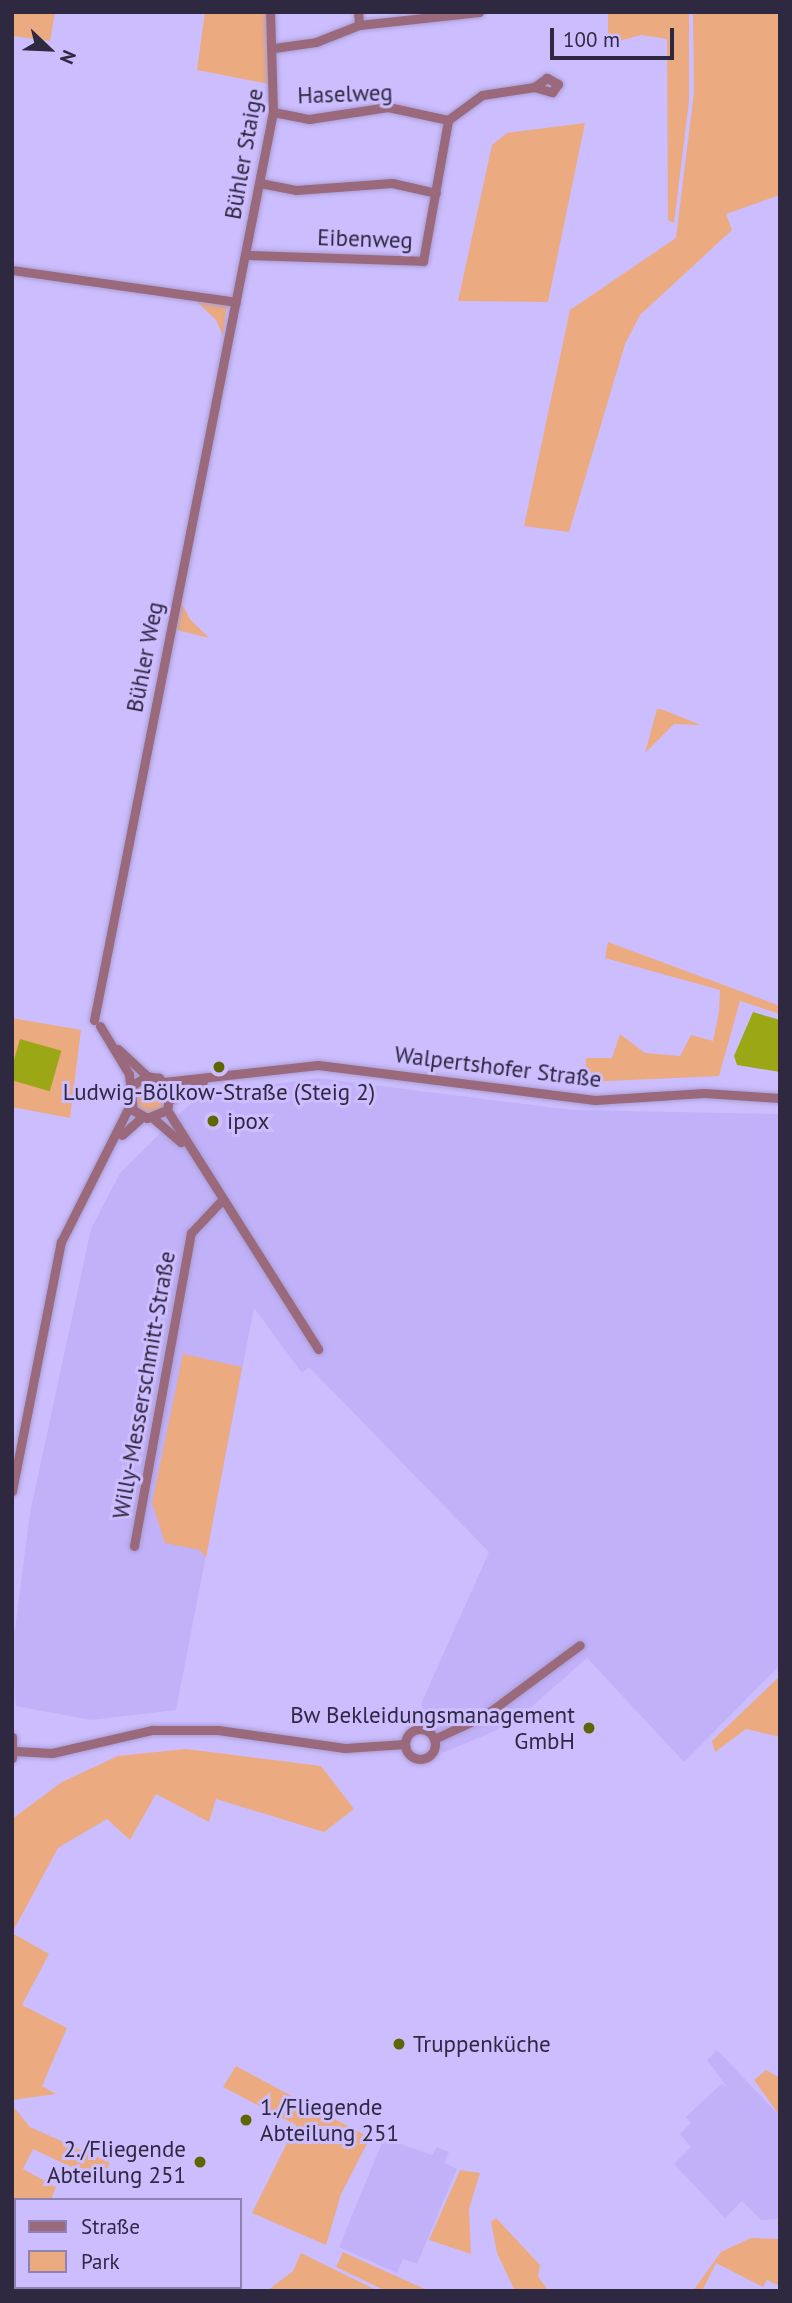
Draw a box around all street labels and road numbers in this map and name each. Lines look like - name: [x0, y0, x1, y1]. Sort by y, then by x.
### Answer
- street label: Haselweg: [297, 79, 393, 109]
- street label: Bühler Staige: [219, 86, 269, 222]
- street label: Eibenweg: [317, 224, 413, 254]
- street label: Bühler Weg: [121, 599, 169, 715]
- street label: Walpertshofer Straße: [393, 1041, 603, 1093]
- street label: Willy-Messerschmitt-Straße: [107, 1249, 181, 1521]

